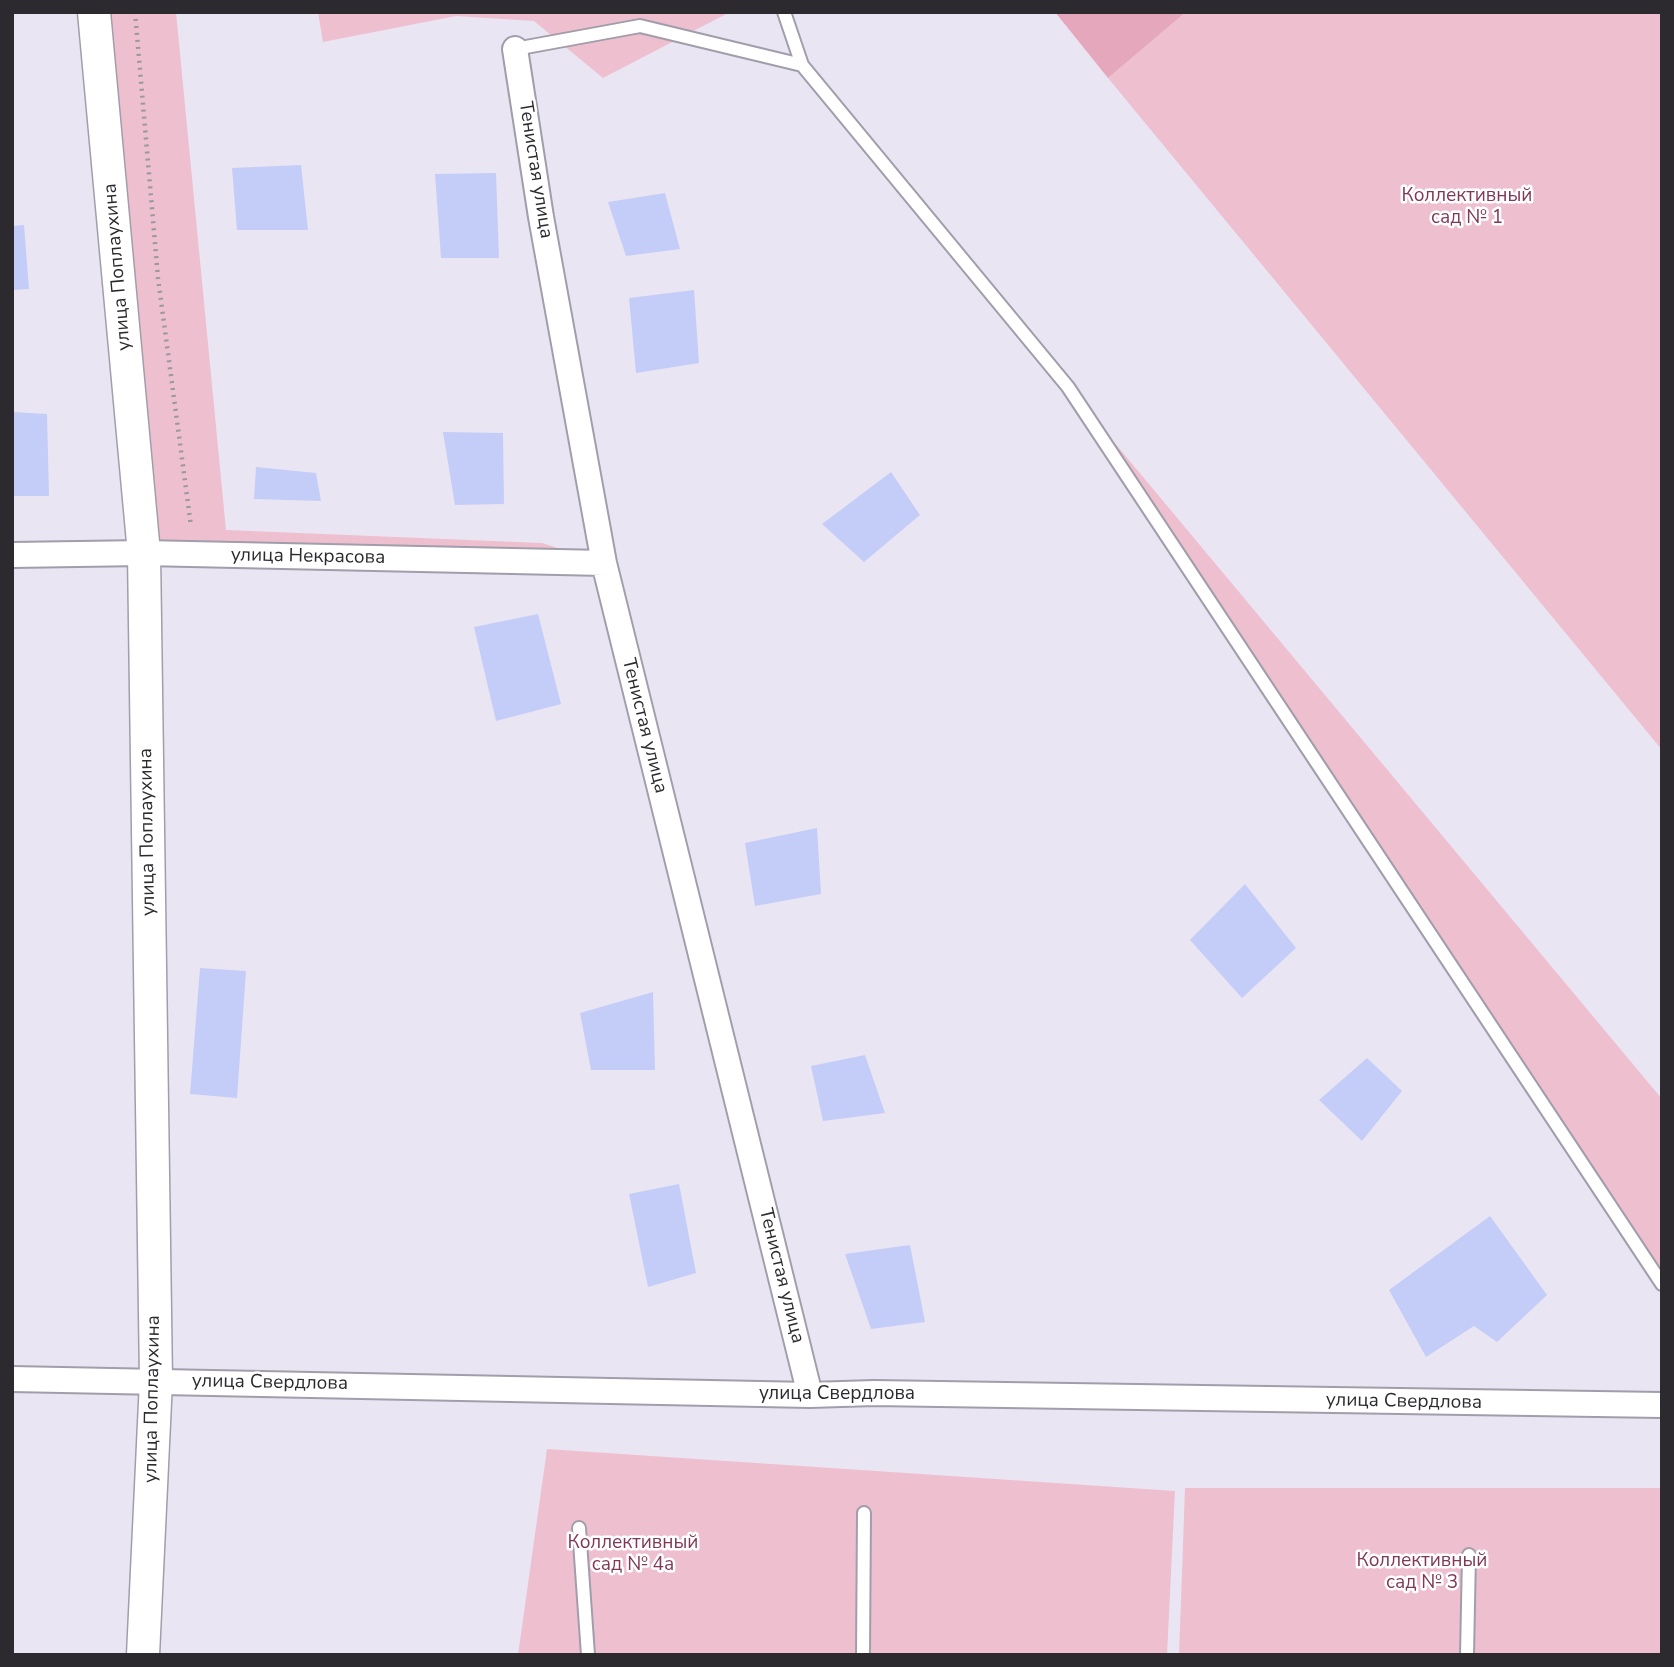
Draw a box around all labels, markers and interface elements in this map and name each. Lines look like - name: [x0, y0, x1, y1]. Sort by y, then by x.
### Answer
- street label: Тенистая улица: [513, 100, 557, 240]
- street label: улица Поплаухина: [99, 182, 137, 352]
- park label: Коллективный сад № 1: [1402, 185, 1532, 229]
- street label: улица Некрасова: [231, 544, 385, 570]
- street label: Тенистая улица: [616, 656, 672, 796]
- street label: улица Поплаухина: [135, 748, 161, 916]
- street label: Тенистая улица: [753, 1206, 809, 1346]
- street label: улица Поплаухина: [140, 1315, 166, 1483]
- street label: улица Свердлова: [192, 1370, 348, 1396]
- street label: улица Свердлова: [759, 1383, 915, 1405]
- street label: улица Свердлова: [1326, 1389, 1482, 1415]
- park label: Коллективный сад № 4а: [568, 1532, 698, 1576]
- park label: Коллективный сад № 3: [1357, 1550, 1487, 1594]

